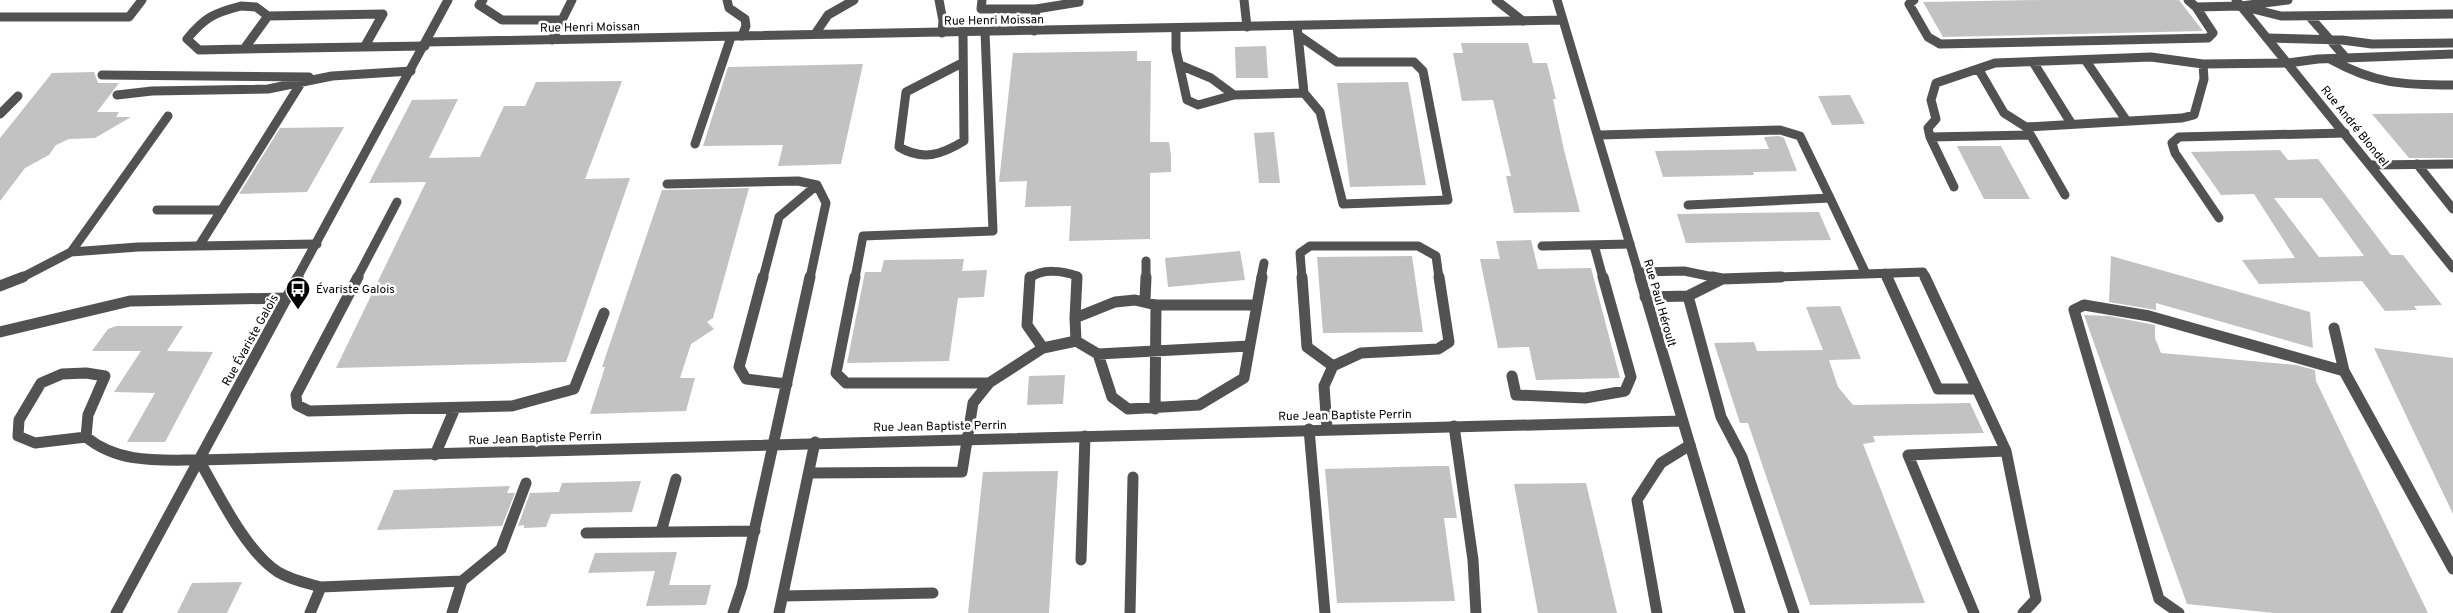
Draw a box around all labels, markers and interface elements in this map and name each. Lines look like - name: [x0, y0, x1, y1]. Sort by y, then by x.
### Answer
- street label: Rue Henri Moissan: [944, 12, 1044, 30]
- street label: Rue Henri Moissan: [540, 19, 640, 37]
- street label: Rue André Blondel: [2317, 83, 2392, 170]
- street label: Rue Paul Héroult: [1639, 258, 1679, 349]
- bus stop icon: Évariste Galois: [285, 276, 311, 310]
- place label: Évariste Galois: [316, 282, 395, 298]
- street label: Rue Évariste Galois: [219, 292, 283, 389]
- street label: Rue Jean Baptiste Perrin: [1278, 407, 1412, 425]
- street label: Rue Jean Baptiste Perrin: [873, 418, 1007, 436]
- street label: Rue Jean Baptiste Perrin: [468, 429, 602, 449]

